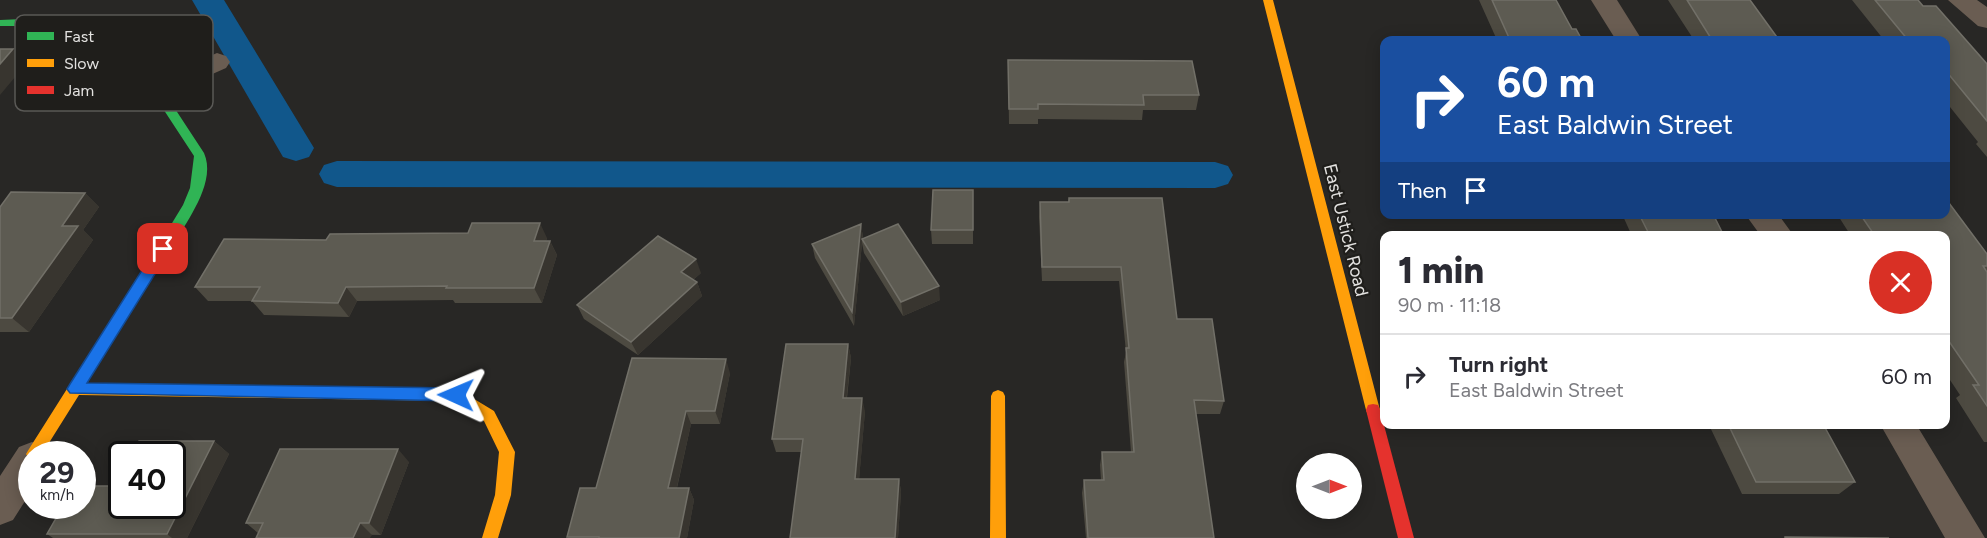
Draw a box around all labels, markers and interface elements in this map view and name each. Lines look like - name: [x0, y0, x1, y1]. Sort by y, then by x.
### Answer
- legend: [15, 15, 213, 111]
- text: Fast: [64, 27, 94, 46]
- text: Slow: [64, 54, 99, 73]
- text: 60 m: [1497, 57, 1595, 108]
- icon: right: [1398, 60, 1476, 138]
- text: Jam: [64, 81, 94, 100]
- text: East Baldwin Street: [1497, 108, 1733, 141]
- street label: East Ustick Road: [1319, 161, 1373, 299]
- icon: arrive: [1459, 174, 1492, 207]
- text: Then: [1398, 177, 1447, 204]
- pin: [137, 223, 188, 274]
- icon: arrive: [146, 232, 179, 265]
- text: 1 min: [1398, 249, 1484, 292]
- button: close: [1869, 251, 1932, 314]
- text: 90 m · 11:18: [1398, 293, 1501, 317]
- text: Turn right: [1449, 351, 1548, 378]
- icon: right: [1398, 360, 1431, 393]
- position arrow: [424, 363, 488, 427]
- text: 60 m: [1881, 363, 1932, 390]
- text: East Baldwin Street: [1449, 378, 1624, 402]
- speed limit sign: 40: [108, 441, 186, 519]
- north arrow: [1296, 453, 1362, 519]
- map controls: [1296, 453, 1362, 519]
- text: 29: [40, 454, 74, 491]
- text: km/h: [40, 486, 74, 504]

